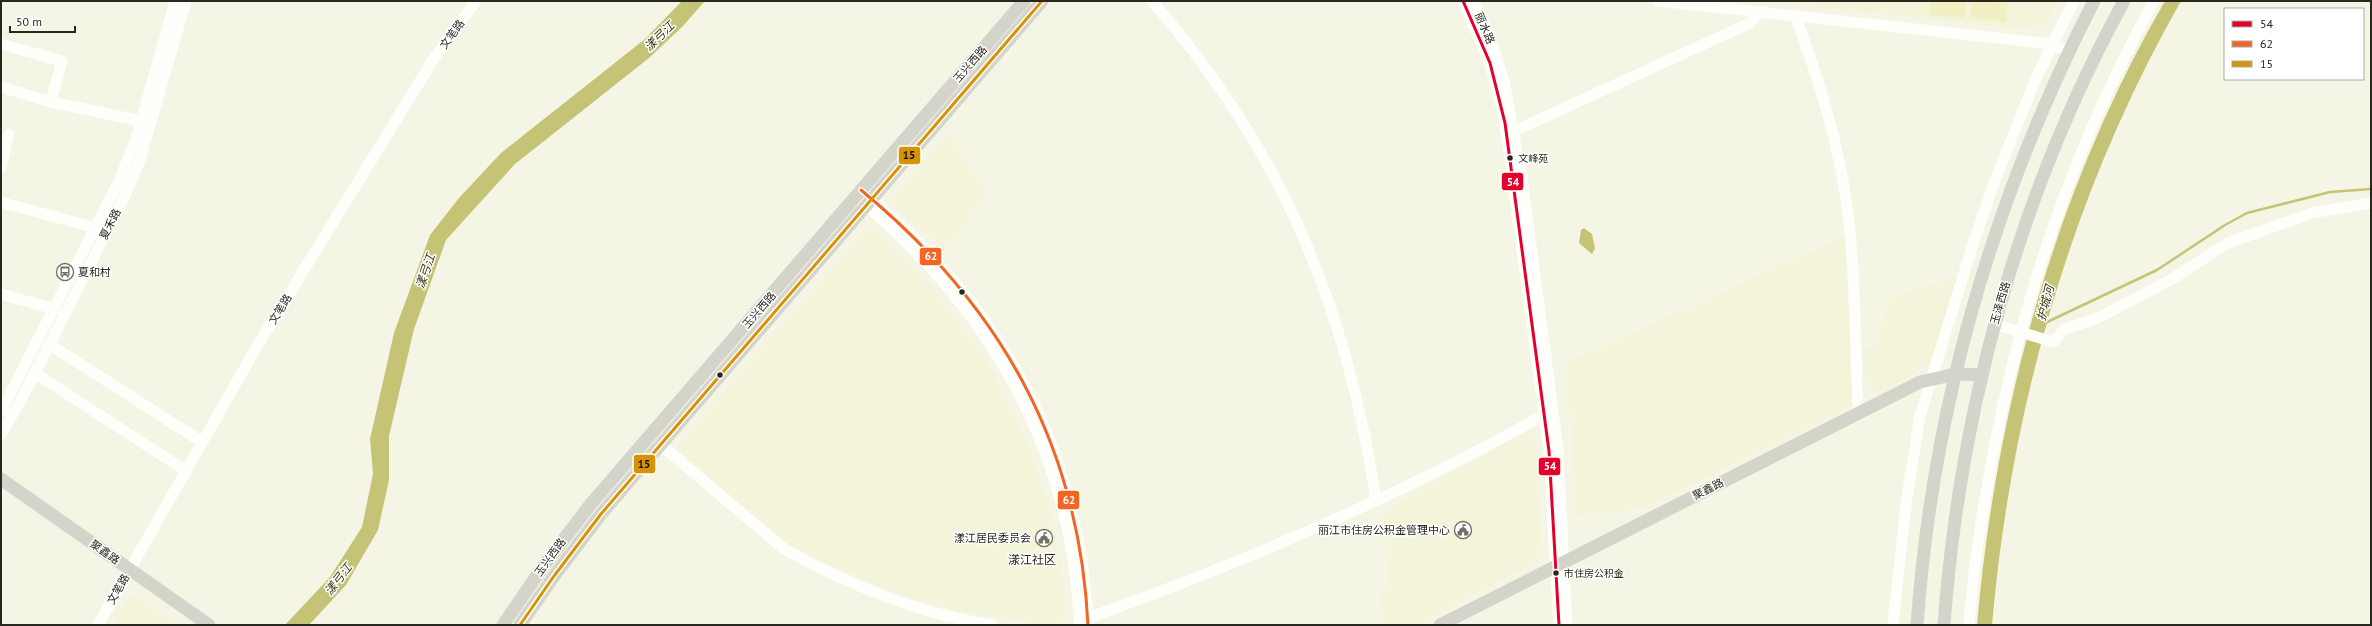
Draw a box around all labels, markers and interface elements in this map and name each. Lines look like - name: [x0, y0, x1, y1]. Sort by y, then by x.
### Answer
- scale bar: [10, 8, 75, 34]
- legend: [2224, 8, 2364, 80]
- street label: 丽水路: [1472, 10, 1498, 46]
- text: 50 m: [16, 14, 42, 29]
- text: 54: [2260, 16, 2274, 31]
- street label: 文笔路: [437, 17, 467, 51]
- water label: 漾弓江: [641, 17, 679, 54]
- text: 62: [2260, 36, 2273, 51]
- street label: 玉兴西路: [950, 43, 990, 85]
- text: 15: [2260, 56, 2273, 71]
- line badge: 15: [898, 146, 921, 165]
- text: 15: [903, 148, 915, 162]
- place label: 文峰苑: [1518, 152, 1548, 165]
- marker: 文峰苑: [1505, 153, 1515, 163]
- line badge: 54: [1501, 172, 1524, 191]
- text: 54: [1507, 175, 1520, 189]
- street label: 夏禾路: [96, 206, 124, 242]
- line badge: 62: [919, 247, 942, 266]
- text: 62: [925, 249, 937, 263]
- water label: 漾弓江: [412, 250, 439, 290]
- bus stop icon: 夏和村: [55, 262, 75, 282]
- place label: 夏和村: [78, 265, 111, 279]
- street label: 玉泽西路: [1987, 280, 2013, 326]
- water label: 护城河: [2033, 282, 2057, 322]
- unlabelled marker: [957, 287, 967, 297]
- street label: 玉兴西路: [739, 289, 779, 331]
- street label: 文笔路: [265, 291, 295, 327]
- unlabelled marker: [715, 370, 725, 380]
- line badge: 15: [633, 454, 656, 474]
- text: 15: [638, 457, 650, 471]
- line badge: 54: [1538, 457, 1561, 476]
- text: 54: [1544, 459, 1557, 473]
- street label: 聚鑫路: [1690, 475, 1726, 503]
- line badge: 62: [1057, 490, 1080, 510]
- text: 62: [1063, 493, 1075, 507]
- public building icon: 丽江市住房公积金管理中心: [1453, 520, 1473, 540]
- place label: 丽江市住房公积金管理中心: [1318, 523, 1450, 537]
- public building icon: 漾江居民委员会: [1034, 528, 1054, 548]
- place label: 漾江居民委员会: [954, 531, 1031, 545]
- street label: 玉兴西路: [531, 535, 569, 579]
- street label: 聚鑫路: [87, 537, 123, 567]
- district label: 漾江社区: [1008, 552, 1056, 567]
- water label: 漾弓江: [321, 559, 356, 598]
- place label: 市住房公积金: [1564, 567, 1624, 580]
- marker: 市住房公积金: [1551, 568, 1561, 578]
- street label: 文笔路: [104, 571, 132, 607]

